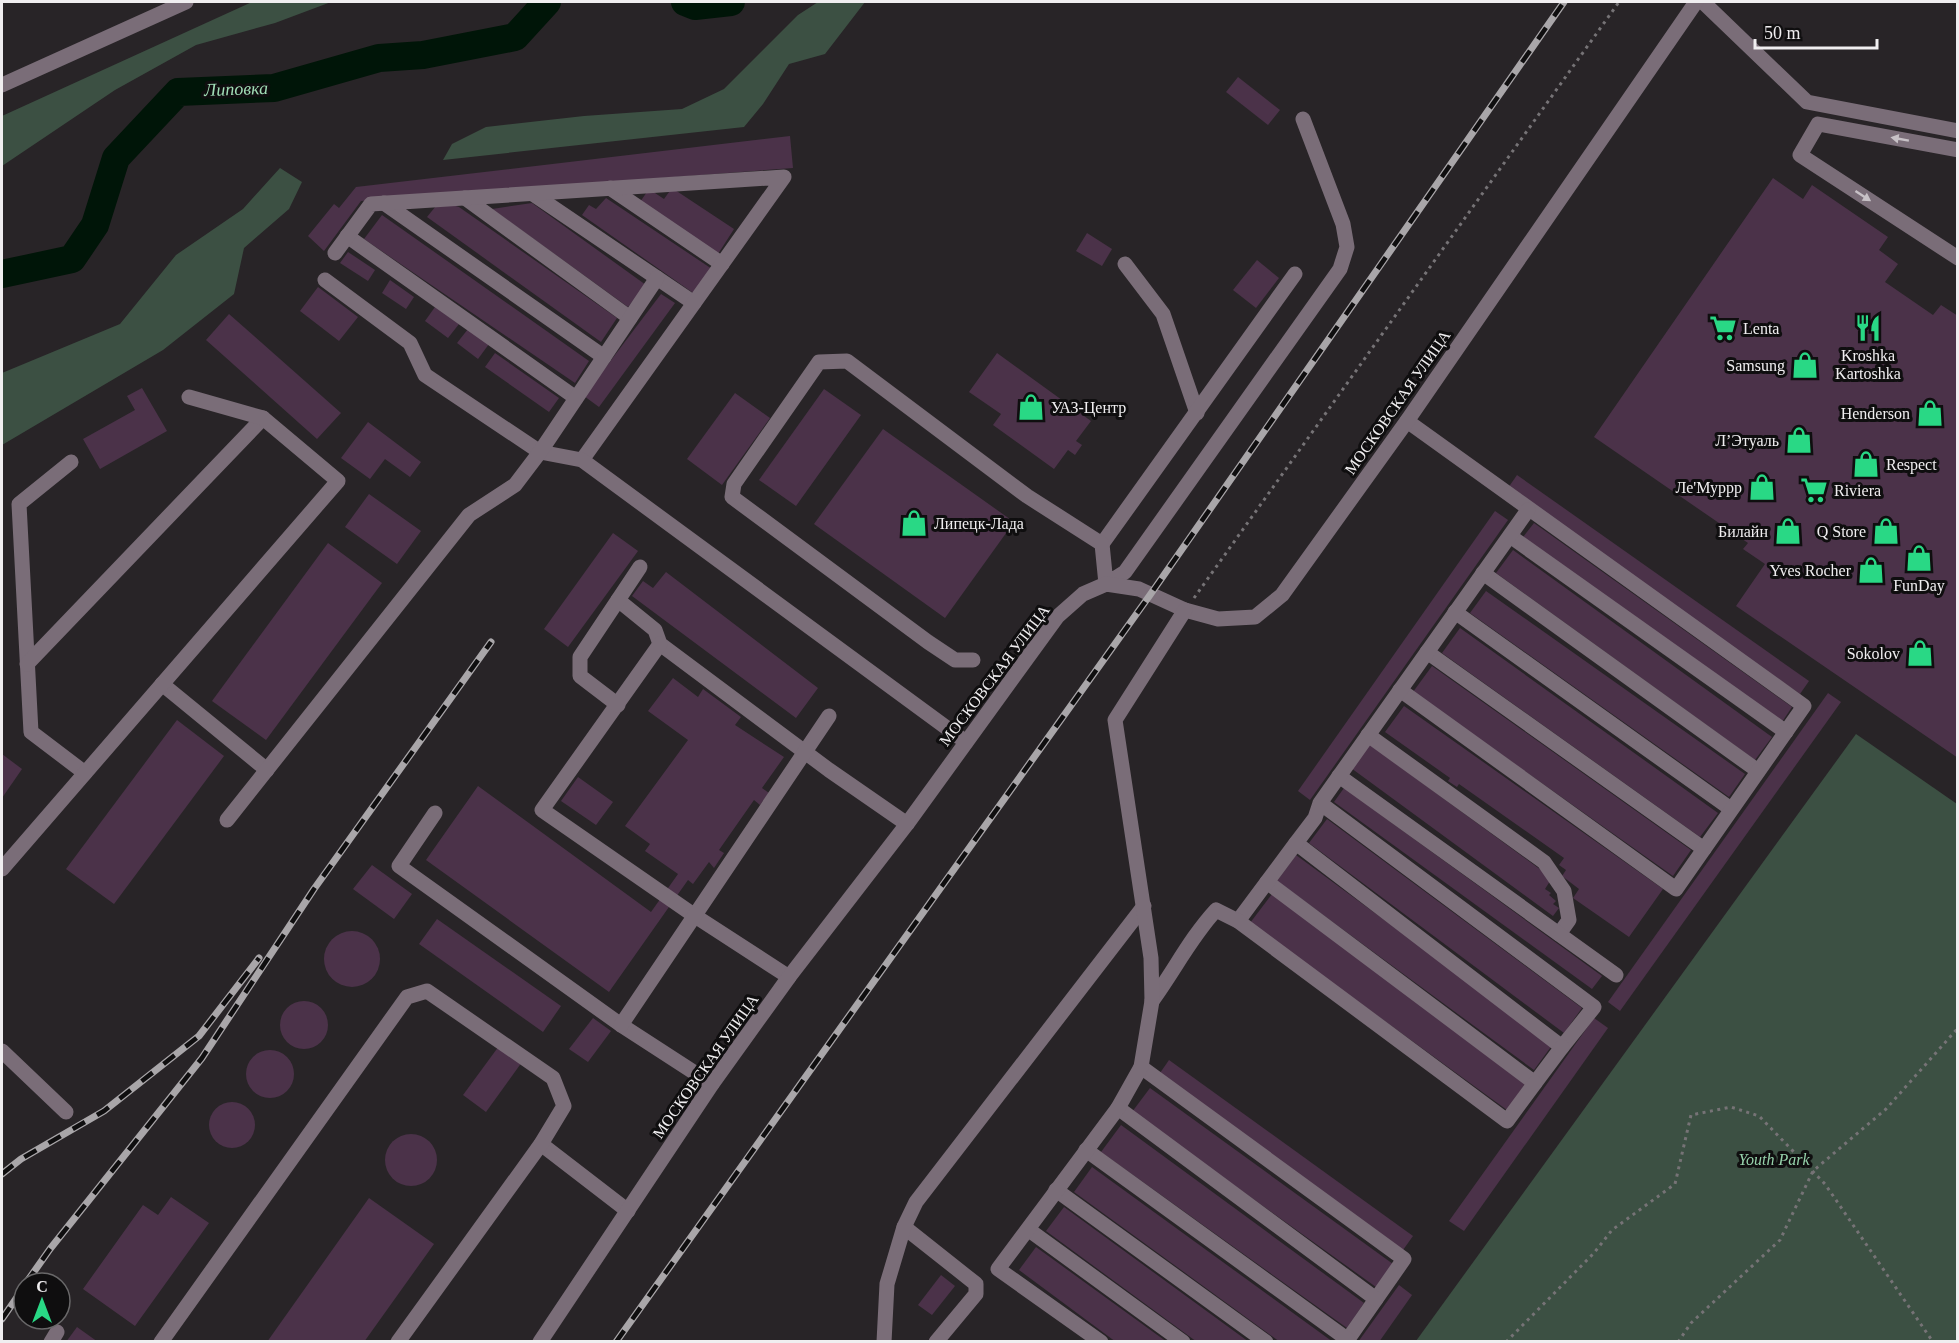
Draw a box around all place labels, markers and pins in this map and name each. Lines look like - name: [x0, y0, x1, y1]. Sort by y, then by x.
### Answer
- supermarket icon: Lenta: [1708, 313, 1738, 343]
- restaurant icon: Kroshka Kartoshka: [1853, 313, 1883, 343]
- place label: Lenta: [1743, 320, 1779, 337]
- place label: Kroshka Kartoshka: [1835, 347, 1901, 382]
- shop icon: Samsung: [1790, 350, 1820, 380]
- place label: Samsung: [1726, 357, 1785, 375]
- shop icon: УАЗ-Центр: [1016, 392, 1046, 422]
- shop icon: Henderson: [1915, 398, 1945, 428]
- place label: УАЗ-Центр: [1051, 399, 1126, 417]
- place label: Henderson: [1841, 405, 1910, 422]
- shop icon: Л’Этуаль: [1784, 425, 1814, 455]
- place label: Л’Этуаль: [1715, 432, 1779, 450]
- shop icon: Respect: [1851, 449, 1881, 479]
- place label: Respect: [1886, 456, 1937, 474]
- shop icon: Ле'Муррр: [1747, 472, 1777, 502]
- supermarket icon: Riviera: [1799, 475, 1829, 505]
- place label: Ле'Муррр: [1675, 479, 1742, 497]
- place label: Riviera: [1834, 482, 1881, 499]
- shop icon: Липецк-Лада: [899, 508, 929, 538]
- place label: Липецк-Лада: [934, 515, 1024, 533]
- shop icon: Билайн: [1773, 516, 1803, 546]
- shop icon: Q Store: [1871, 516, 1901, 546]
- place label: Билайн: [1718, 523, 1768, 540]
- place label: Q Store: [1817, 523, 1866, 540]
- shop icon: FunDay: [1904, 543, 1934, 573]
- shop icon: Yves Rocher: [1856, 555, 1886, 585]
- place label: Yves Rocher: [1770, 562, 1852, 579]
- place label: FunDay: [1893, 577, 1945, 595]
- shop icon: Sokolov: [1905, 638, 1935, 668]
- place label: Sokolov: [1847, 645, 1900, 662]

